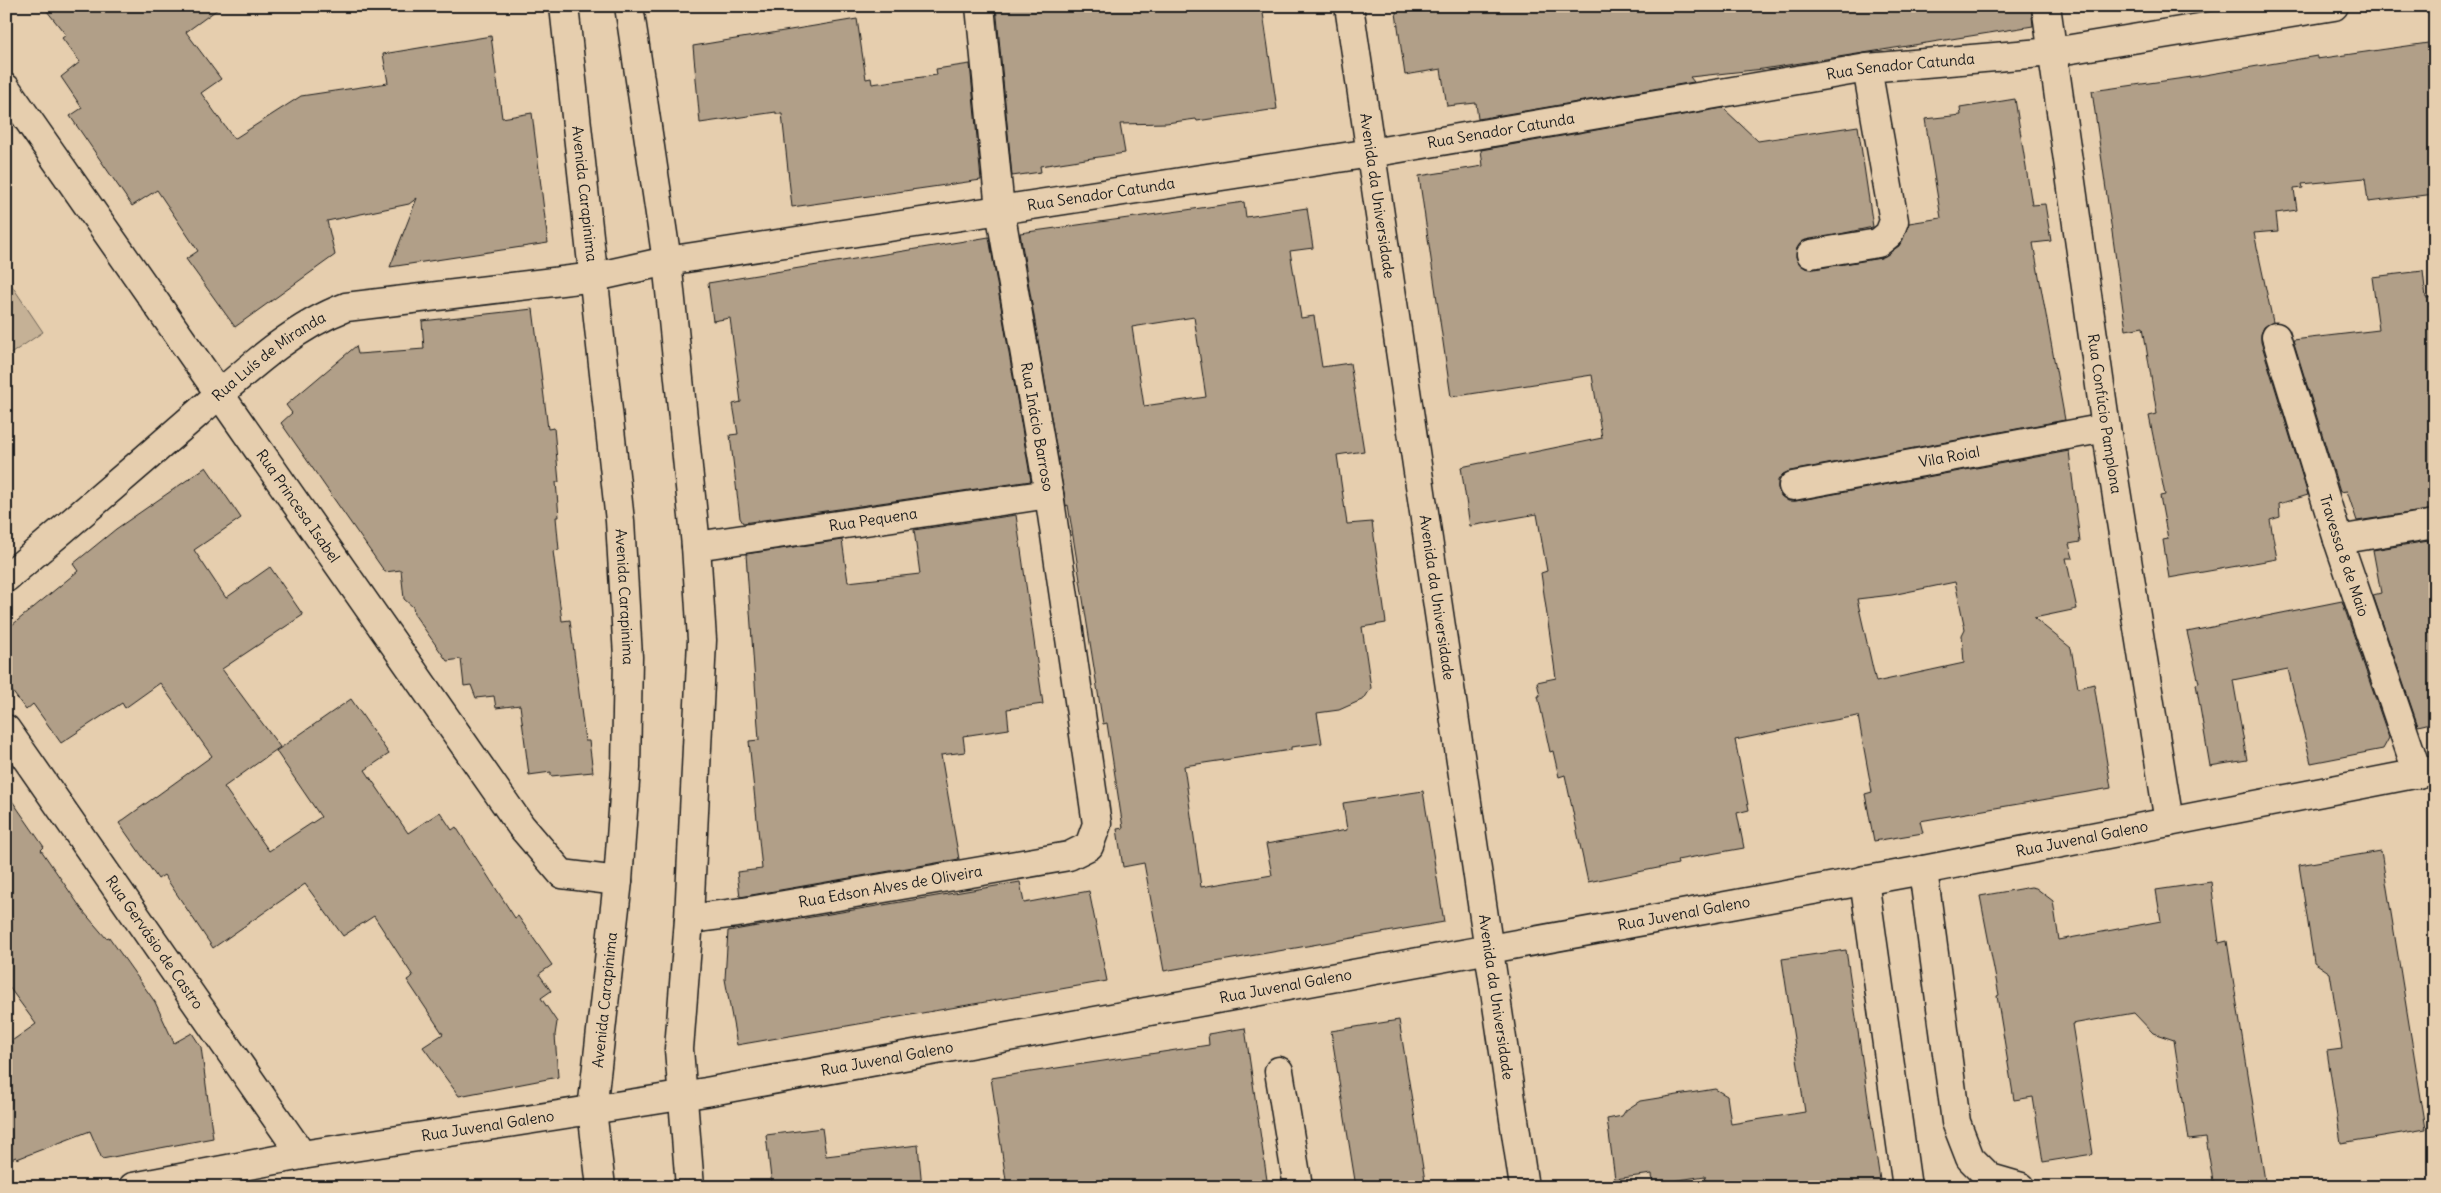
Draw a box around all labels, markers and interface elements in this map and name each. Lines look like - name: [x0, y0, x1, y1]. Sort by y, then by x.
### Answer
- street label: Rua Senador Catunda: [1825, 49, 1976, 84]
- street label: Rua Senador Catunda: [1426, 108, 1576, 152]
- street label: Avenida da Universidade: [1356, 112, 1399, 280]
- street label: Avenida Carapinima: [568, 125, 602, 263]
- street label: Rua Senador Catunda: [1026, 173, 1176, 215]
- street label: Rua Luís de Miranda: [208, 307, 329, 405]
- street label: Rua Confúcio Pamplona: [2084, 332, 2126, 496]
- street label: Rua Inácio Barroso: [1017, 361, 1058, 493]
- street label: Vila Roial: [1917, 442, 1981, 471]
- street label: Rua Princesa Isabel: [252, 446, 344, 566]
- street label: Travessa 8 de Maio: [2316, 492, 2374, 619]
- street label: Rua Pequena: [828, 503, 919, 535]
- street label: Avenida da Universidade: [1416, 513, 1459, 681]
- street label: Avenida Carapinima: [611, 528, 638, 666]
- street label: Rua Juvenal Galeno: [2014, 816, 2150, 861]
- street label: Rua Edson Alves de Oliveira: [797, 861, 984, 911]
- street label: Rua Gervásio de Castro: [102, 872, 208, 1013]
- street label: Rua Juvenal Galeno: [1616, 892, 1752, 935]
- street label: Avenida da Universidade: [1475, 913, 1518, 1081]
- street label: Avenida Carapinima: [588, 931, 621, 1069]
- street label: Rua Juvenal Galeno: [1218, 964, 1353, 1007]
- street label: Rua Juvenal Galeno: [819, 1037, 955, 1080]
- street label: Rua Juvenal Galeno: [420, 1106, 555, 1145]

